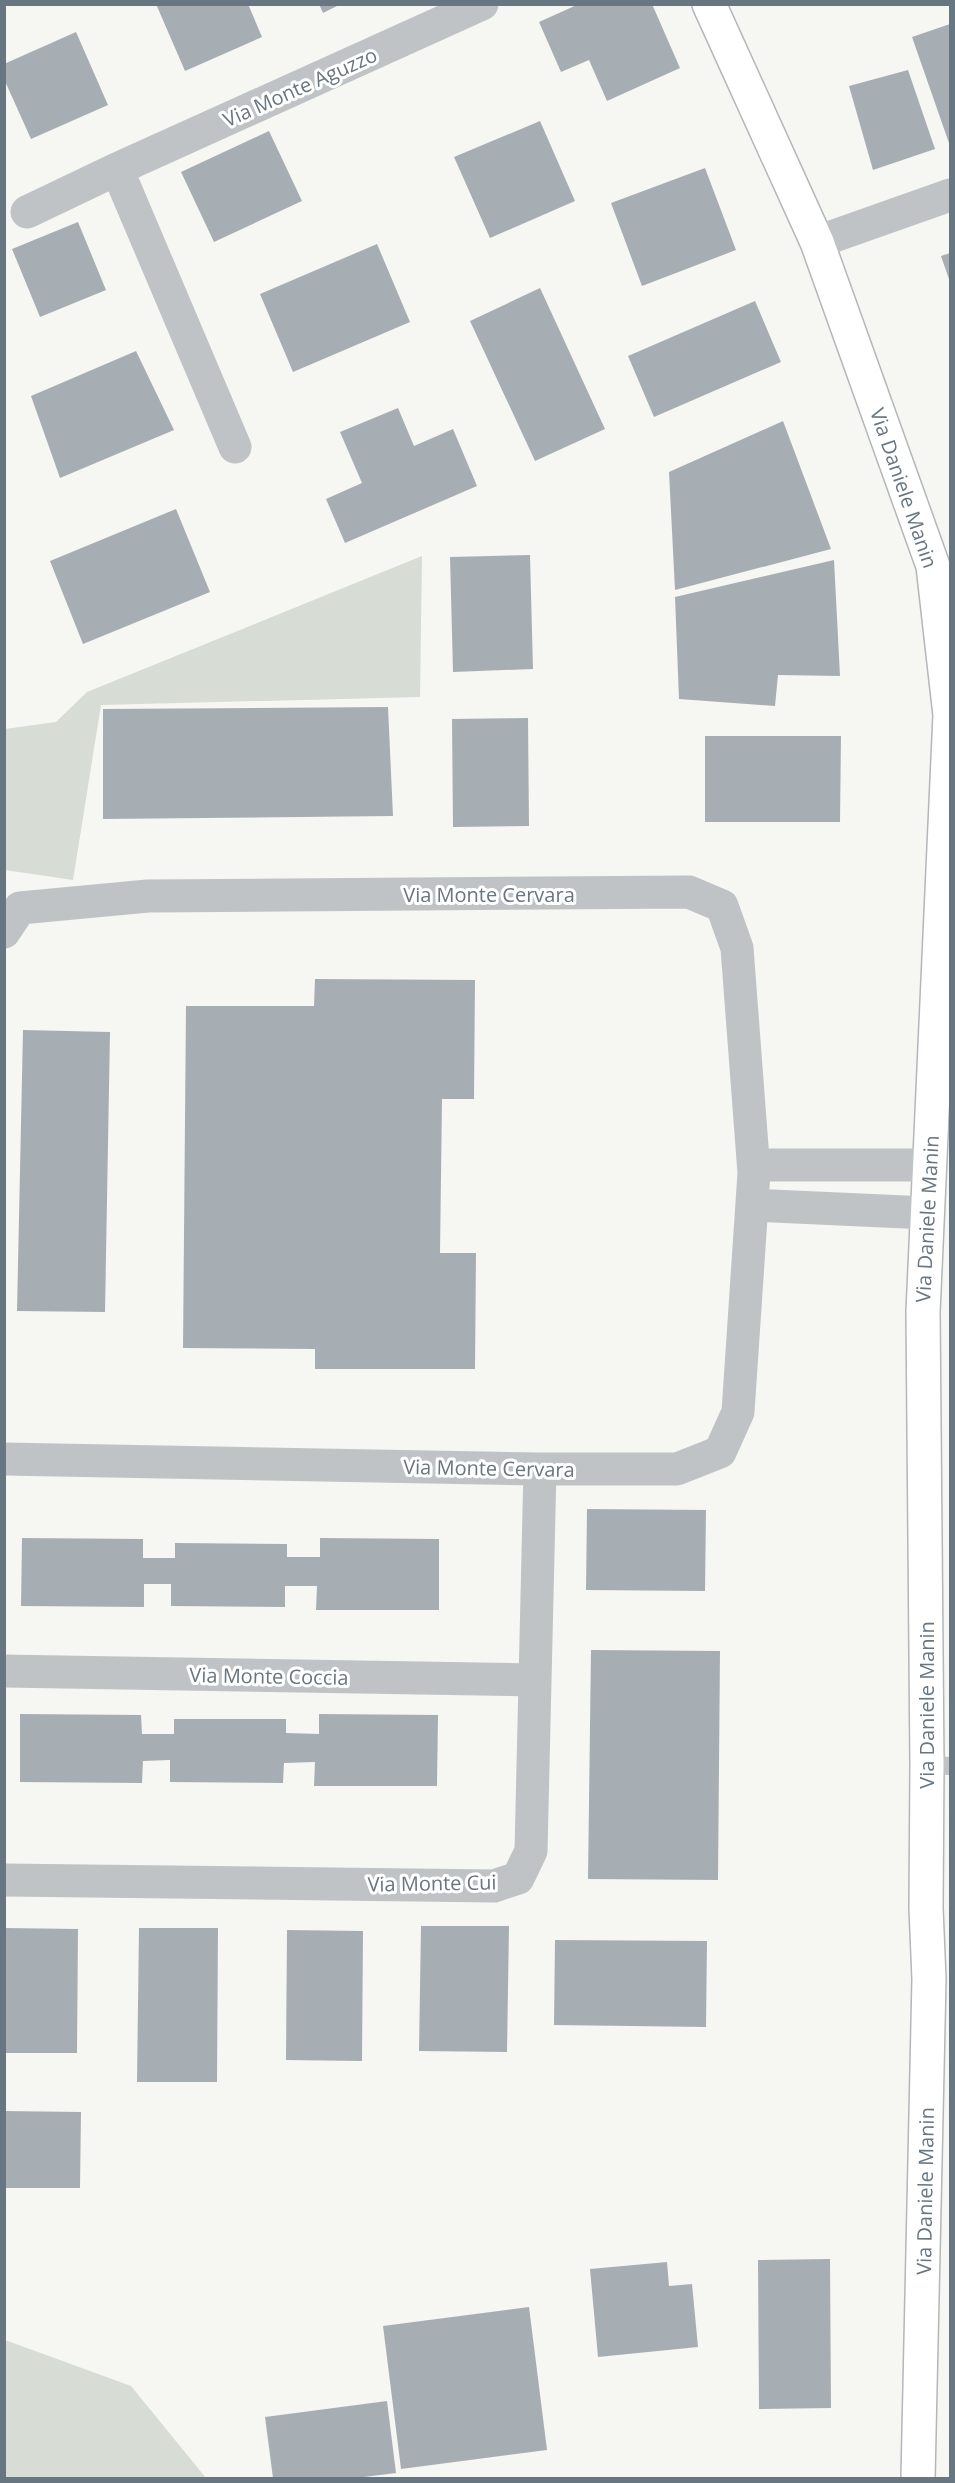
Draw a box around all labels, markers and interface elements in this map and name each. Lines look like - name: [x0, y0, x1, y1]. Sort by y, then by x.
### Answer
- street label: Via Monte Aguzzo: [219, 41, 381, 133]
- street label: Via Daniele Manin: [864, 404, 944, 572]
- street label: Via Monte Cervara: [403, 881, 575, 908]
- street label: Via Daniele Manin: [909, 1135, 945, 1303]
- street label: Via Monte Cervara: [403, 1453, 575, 1483]
- street label: Via Daniele Manin: [913, 1621, 940, 1789]
- street label: Via Monte Coccia: [189, 1661, 349, 1691]
- street label: Via Monte Cui: [367, 1868, 497, 1898]
- street label: Via Daniele Manin: [910, 2107, 940, 2275]

